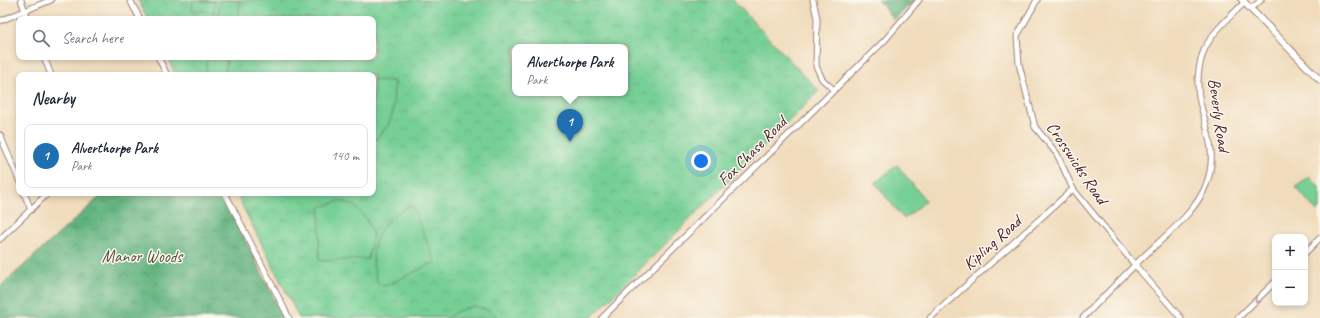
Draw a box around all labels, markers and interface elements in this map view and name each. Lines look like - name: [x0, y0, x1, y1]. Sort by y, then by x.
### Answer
- search box: [16, 16, 376, 60]
- icon: search: [30, 27, 52, 49]
- text: Search here: [62, 29, 123, 48]
- popup: [512, 44, 628, 96]
- text: Alverthorpe Park: [527, 53, 613, 72]
- text: Park: [527, 72, 547, 88]
- street label: Beverly Road: [1203, 77, 1235, 156]
- text: Nearby: [32, 88, 75, 109]
- pin: 1: [557, 109, 583, 142]
- street label: Fox Chase Road: [713, 110, 793, 190]
- street label: Crosswicks Road: [1042, 118, 1114, 211]
- text: Alverthorpe Park: [71, 139, 158, 158]
- text: 1: [43, 148, 49, 164]
- text: 140 m: [331, 148, 359, 164]
- your location: [691, 151, 711, 171]
- text: Park: [71, 158, 92, 174]
- street label: Kipling Road: [959, 209, 1028, 275]
- map controls: [1272, 234, 1308, 306]
- button: +: [1272, 234, 1308, 270]
- park label: Manor Woods: [102, 246, 184, 267]
- button: −: [1272, 270, 1308, 306]
- one-way arrow: [1254, 295, 1262, 303]

